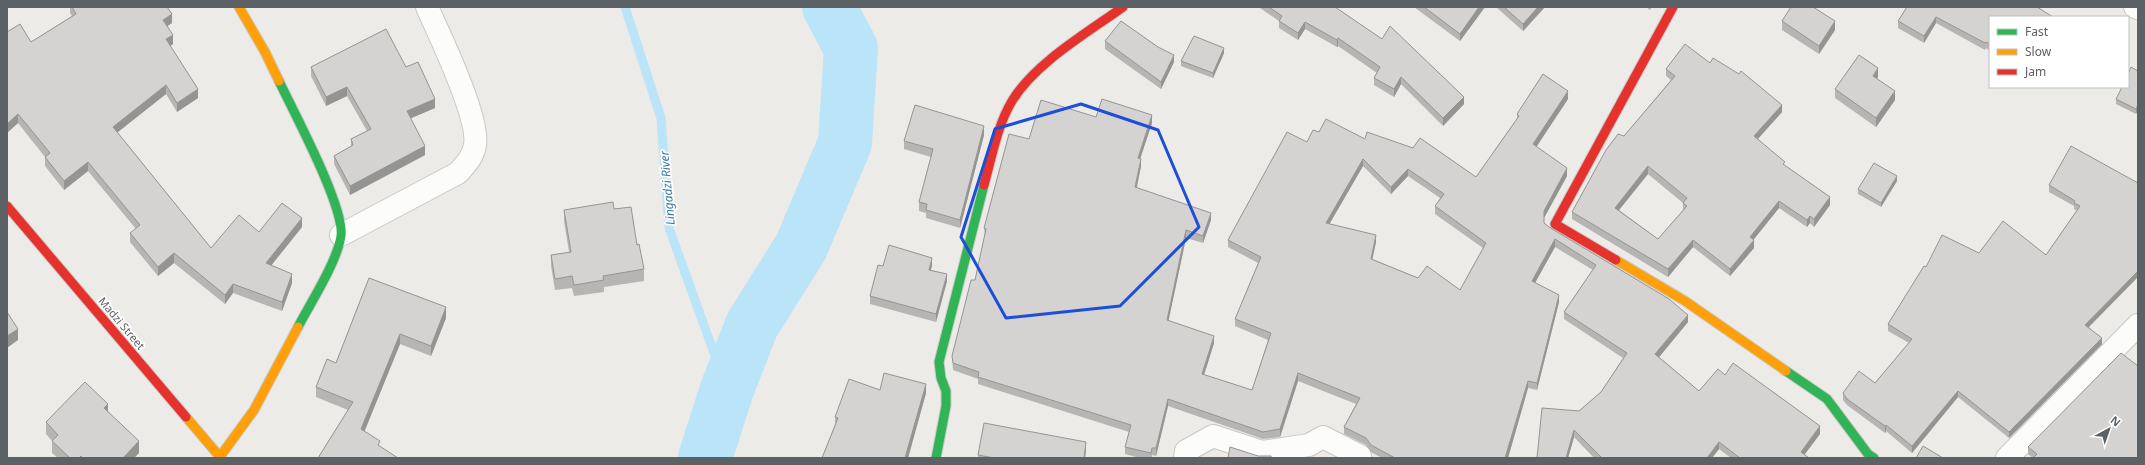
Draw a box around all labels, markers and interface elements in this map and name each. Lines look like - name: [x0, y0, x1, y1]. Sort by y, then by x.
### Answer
- legend: [1989, 16, 2129, 88]
- text: Fast: [2025, 23, 2049, 40]
- text: Slow: [2025, 43, 2052, 60]
- text: Jam: [2024, 63, 2046, 80]
- water label: Lingadzi River: [655, 149, 679, 226]
- street label: Madzi Street: [96, 293, 148, 353]
- north arrow: [2089, 409, 2129, 449]
- text: N: [2107, 412, 2124, 430]

